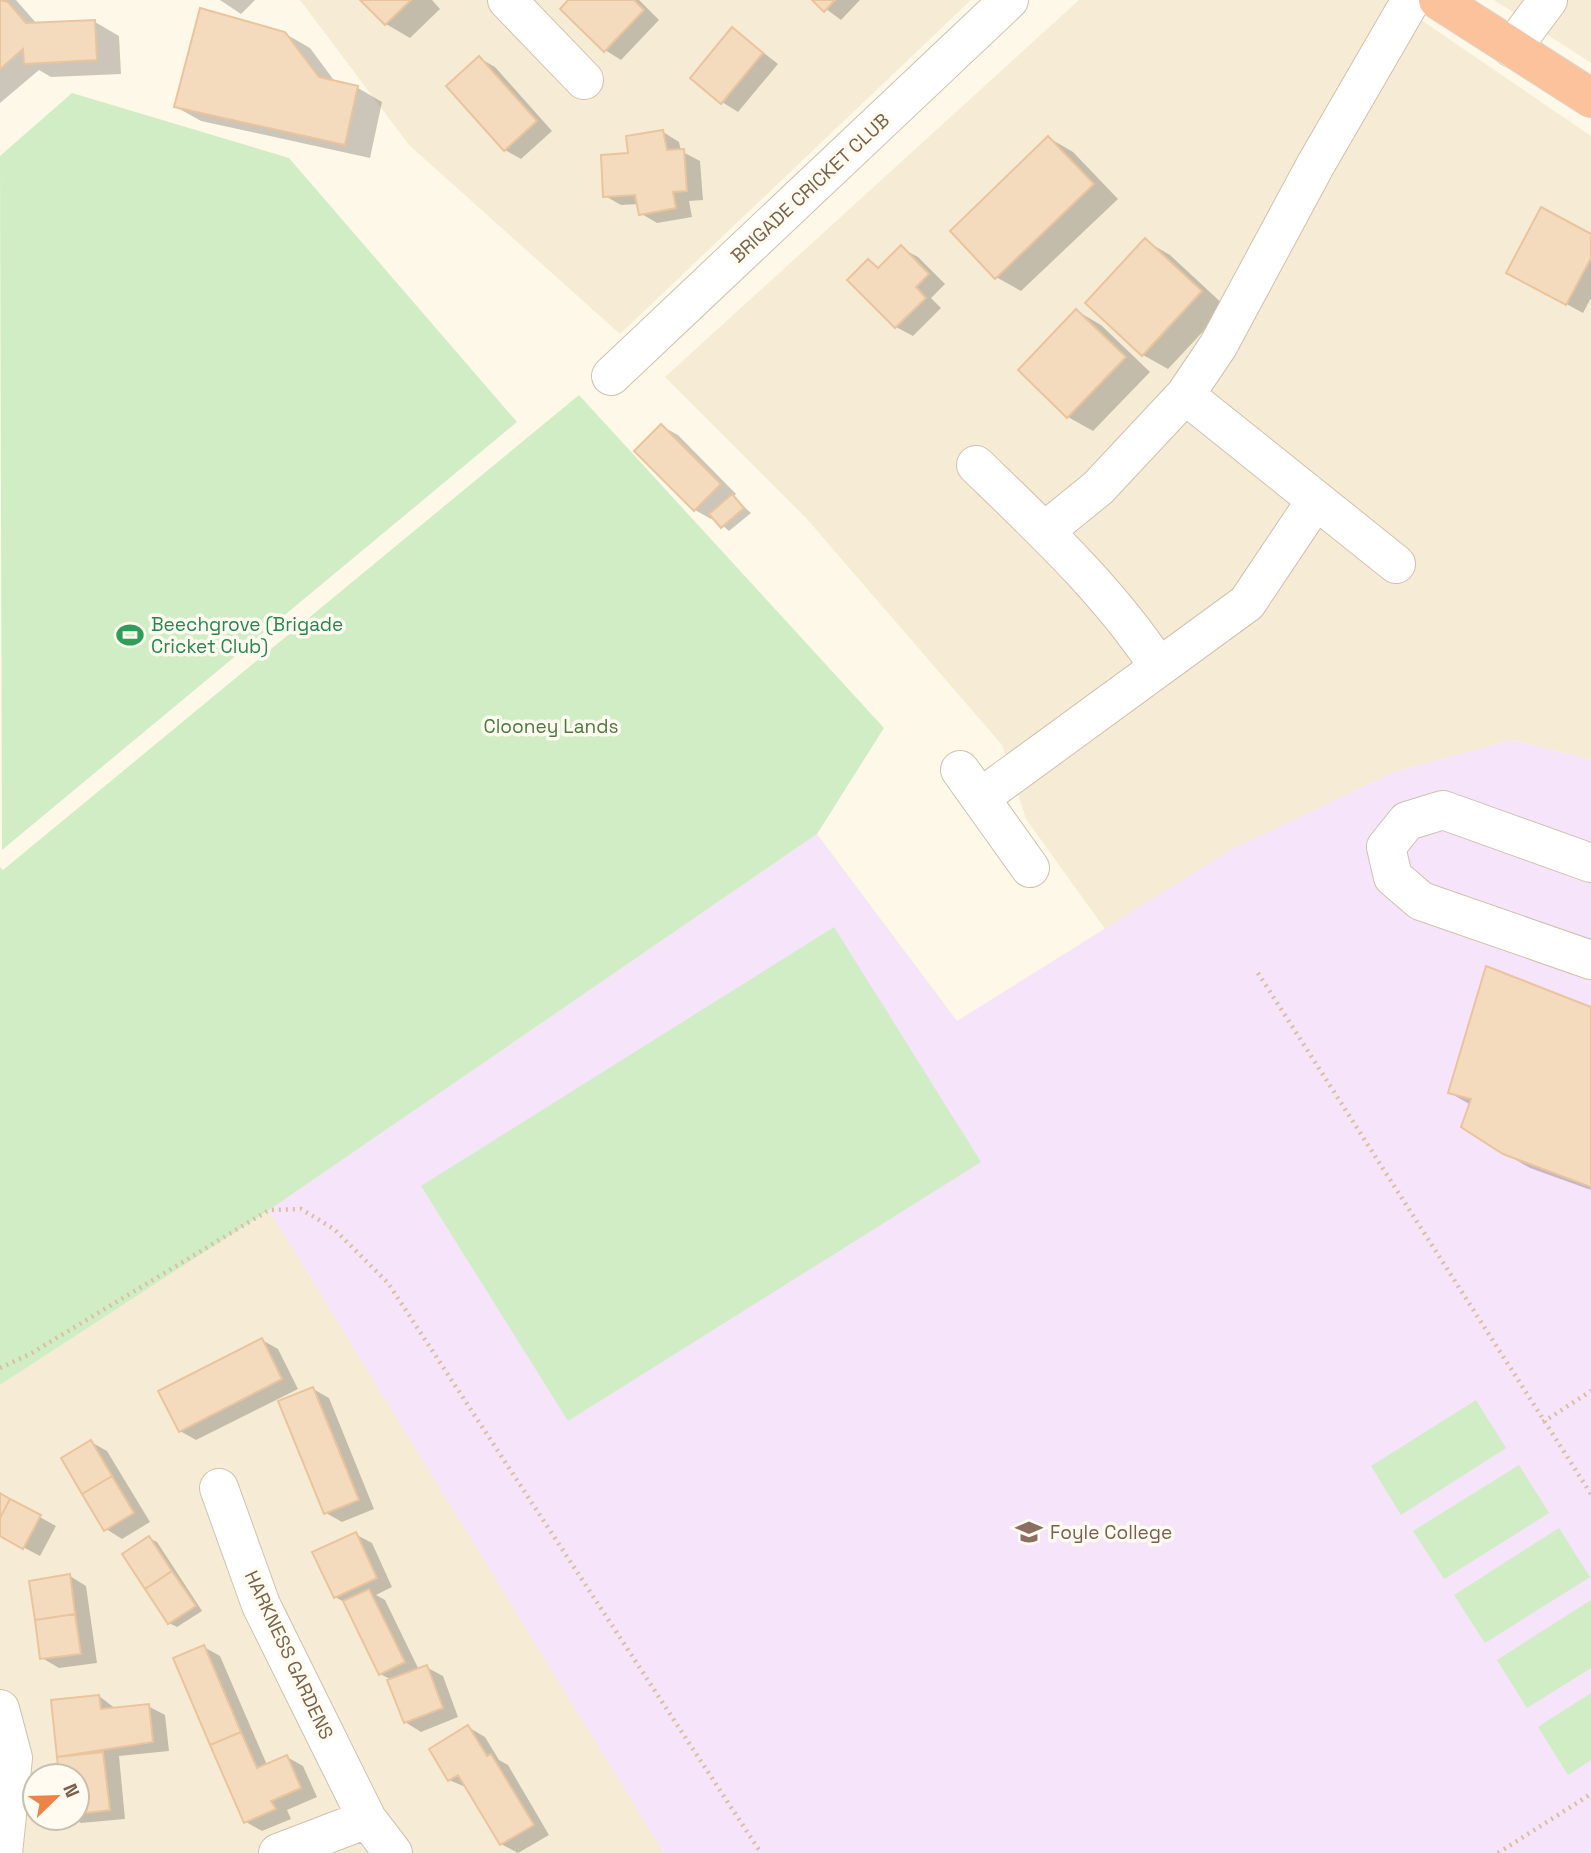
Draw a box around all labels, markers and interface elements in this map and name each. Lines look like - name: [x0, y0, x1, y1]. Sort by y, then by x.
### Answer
- street label: BRIGADE CRICKET CLUB: [725, 108, 895, 268]
- place label: Beechgrove (Brigade Cricket Club): [151, 612, 343, 659]
- sports icon: Beechgrove (Brigade Cricket Club): [115, 620, 145, 650]
- park label: Clooney Lands: [484, 714, 618, 739]
- school or university icon: Foyle College: [1014, 1517, 1044, 1547]
- place label: Foyle College: [1050, 1520, 1172, 1545]
- street label: HARKNESS GARDENS: [239, 1567, 339, 1743]
- north arrow: [21, 1762, 91, 1832]
- text: N: [57, 1780, 85, 1801]

